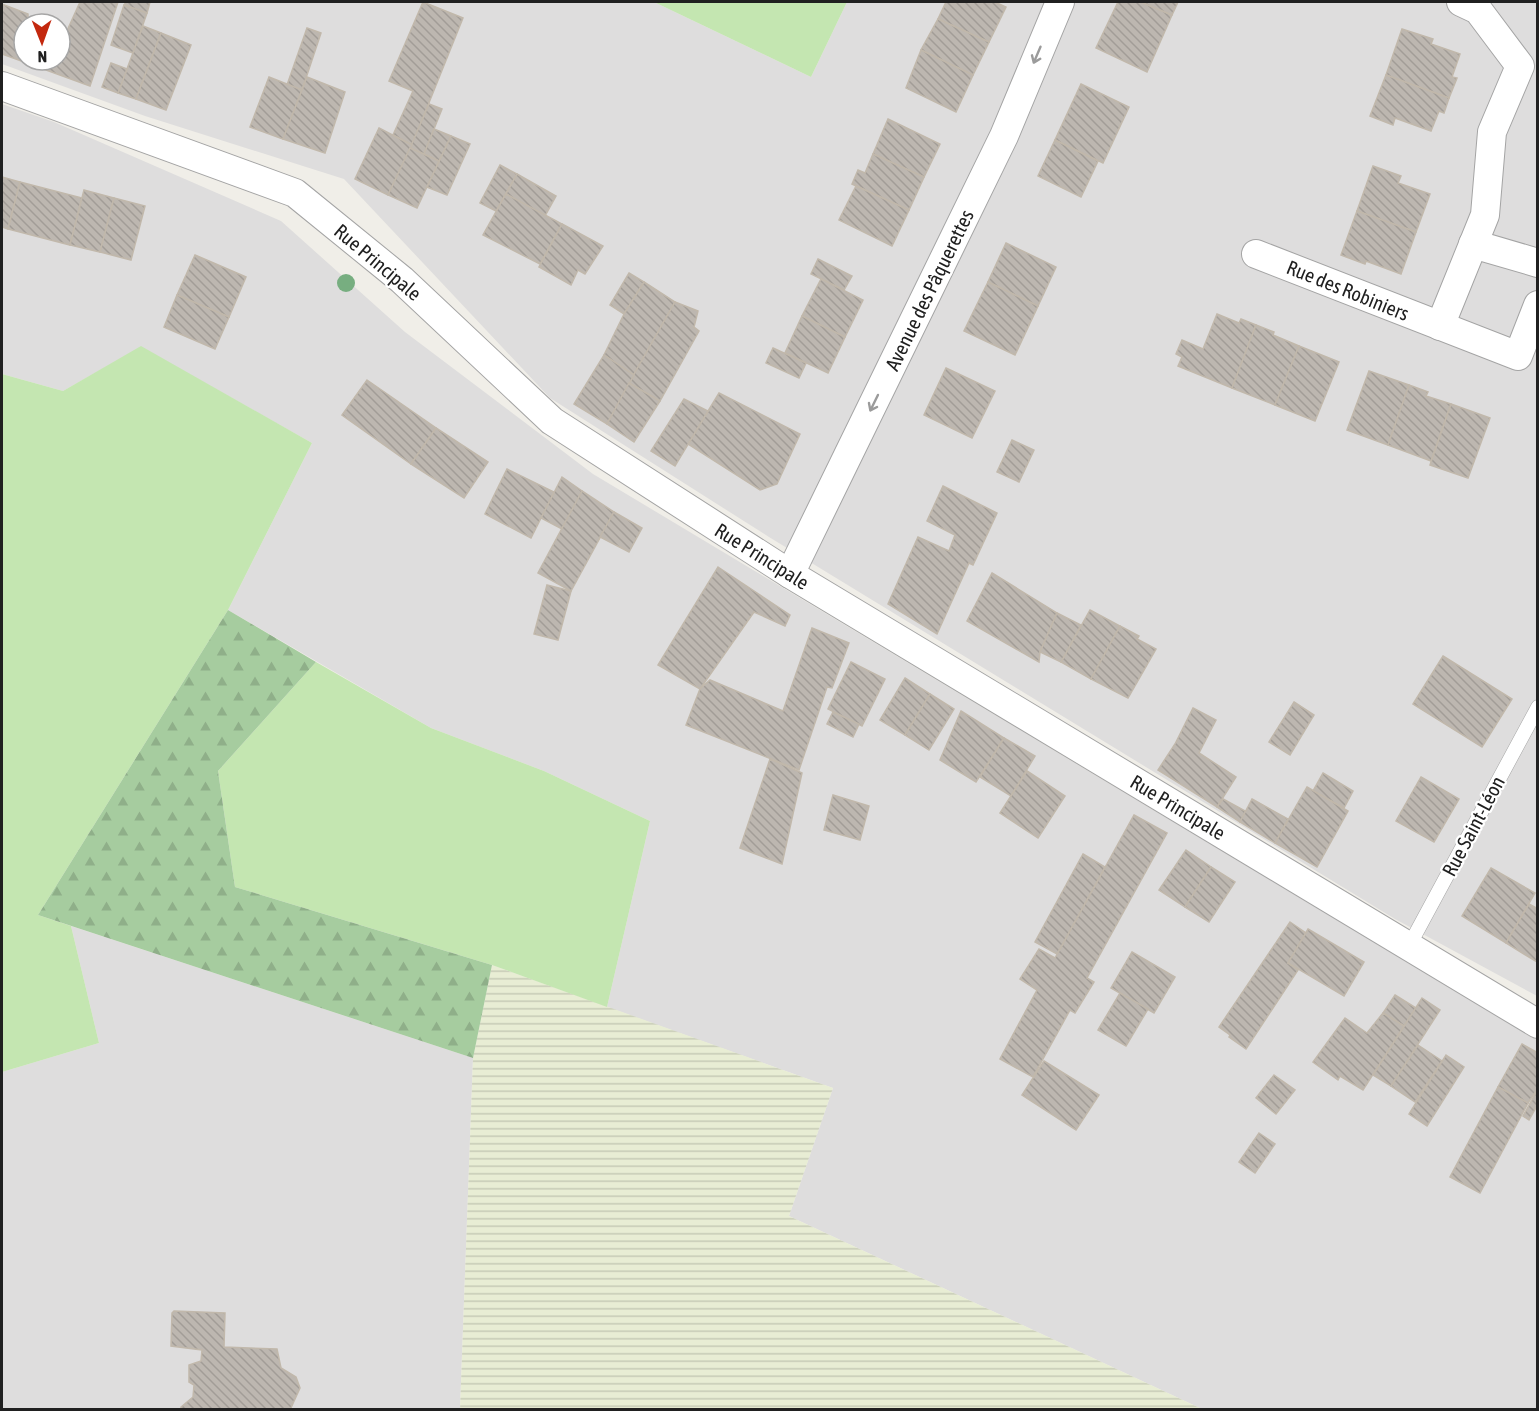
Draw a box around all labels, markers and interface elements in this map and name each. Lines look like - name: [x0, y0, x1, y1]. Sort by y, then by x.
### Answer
- north arrow: [12, 12, 72, 72]
- one-way arrow: [1031, 46, 1042, 64]
- text: N: [37, 48, 47, 66]
- street label: Avenue des Pâquerettes: [880, 206, 978, 374]
- street label: Rue Principale: [330, 219, 426, 305]
- street label: Rue des Robiniers: [1284, 255, 1412, 325]
- one-way arrow: [867, 393, 879, 411]
- street label: Rue Principale: [711, 518, 813, 594]
- street label: Rue Principale: [1126, 770, 1230, 844]
- street label: Rue Saint-Léon: [1437, 772, 1509, 880]

